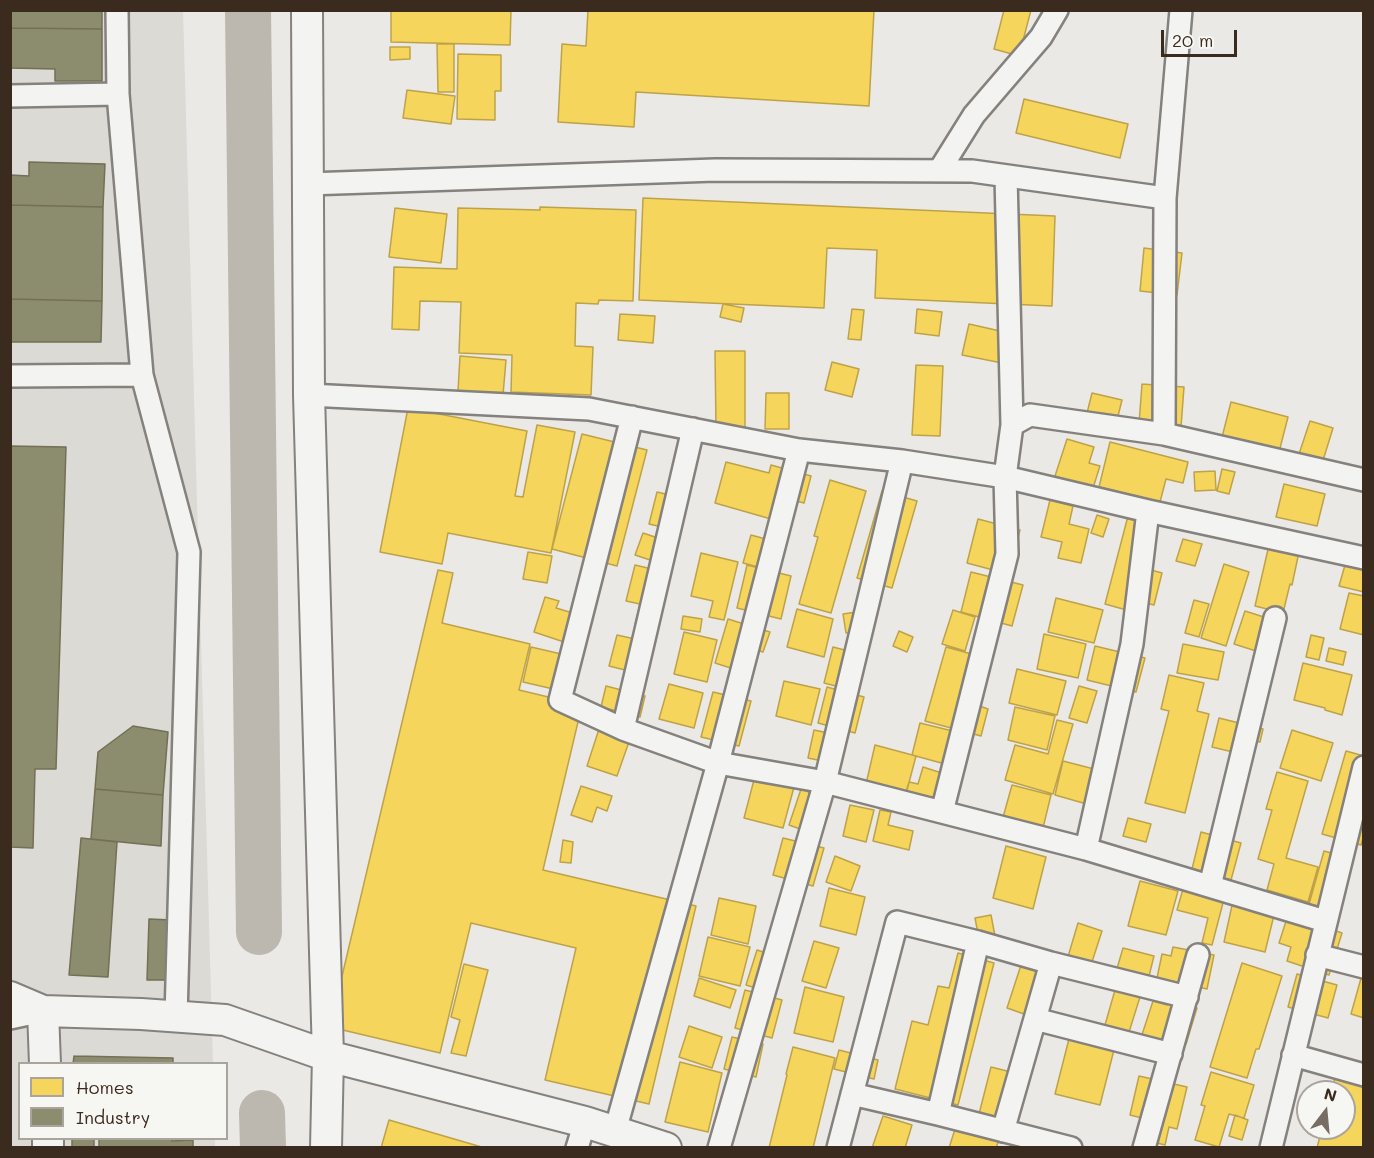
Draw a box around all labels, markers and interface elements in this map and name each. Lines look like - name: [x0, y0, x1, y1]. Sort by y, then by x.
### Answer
- scale bar: [1164, 18, 1240, 56]
- text: 20 m: [1172, 28, 1213, 52]
- legend: [18, 1062, 228, 1140]
- text: Homes: [76, 1075, 134, 1099]
- north arrow: [1296, 1080, 1356, 1140]
- text: N: [1322, 1082, 1339, 1106]
- text: Industry: [76, 1105, 150, 1129]

